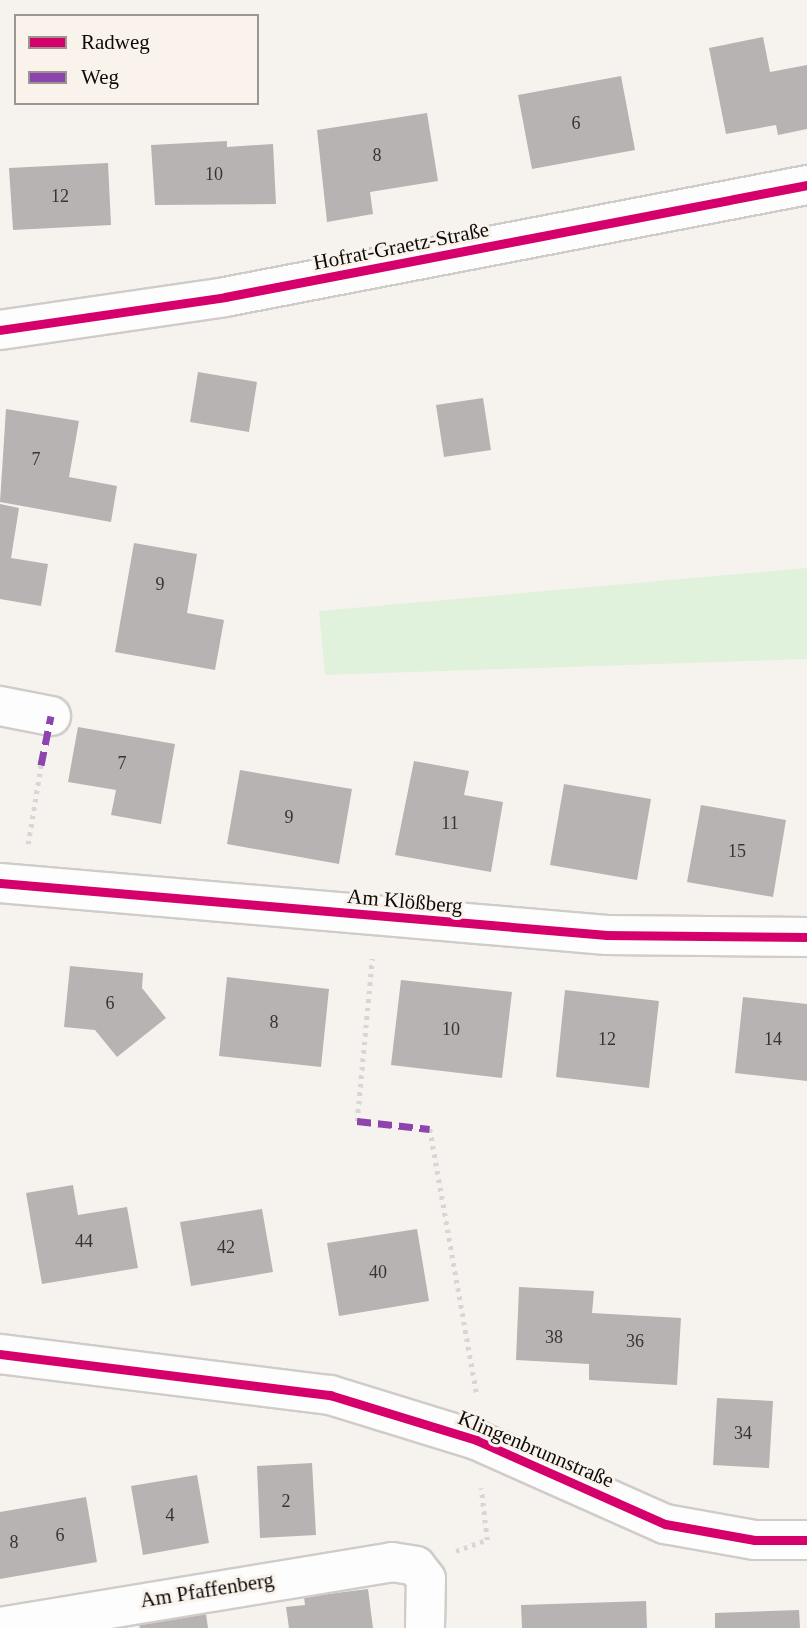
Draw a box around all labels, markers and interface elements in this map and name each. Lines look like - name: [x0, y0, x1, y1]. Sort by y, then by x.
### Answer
- legend: [14, 14, 259, 105]
- text: Radweg: [81, 30, 150, 54]
- text: Weg: [81, 65, 119, 89]
- house number: 6: [572, 112, 580, 134]
- house number: 8: [372, 144, 382, 166]
- house number: 10: [205, 163, 223, 185]
- house number: 12: [51, 185, 69, 207]
- street label: Hofrat-Graetz-Straße: [311, 217, 491, 275]
- house number: 7: [32, 448, 41, 470]
- house number: 9: [156, 573, 164, 595]
- house number: 7: [118, 752, 126, 774]
- house number: 9: [284, 806, 294, 828]
- house number: 11: [441, 812, 459, 834]
- house number: 15: [728, 840, 746, 862]
- street label: Am Klößberg: [346, 883, 464, 919]
- house number: 6: [106, 992, 114, 1014]
- house number: 8: [270, 1011, 279, 1033]
- house number: 10: [442, 1018, 460, 1040]
- house number: 12: [598, 1028, 616, 1050]
- house number: 14: [764, 1028, 782, 1050]
- house number: 44: [75, 1230, 93, 1252]
- house number: 42: [217, 1236, 235, 1258]
- house number: 40: [369, 1261, 387, 1283]
- house number: 38: [545, 1326, 563, 1348]
- house number: 36: [626, 1330, 644, 1352]
- street label: Klingenbrunnstraße: [454, 1405, 618, 1493]
- house number: 34: [734, 1422, 752, 1444]
- house number: 2: [281, 1490, 290, 1512]
- house number: 4: [166, 1504, 174, 1526]
- house number: 6: [55, 1524, 64, 1546]
- house number: 8: [10, 1531, 18, 1553]
- street label: Am Pfaffenberg: [138, 1567, 276, 1613]

